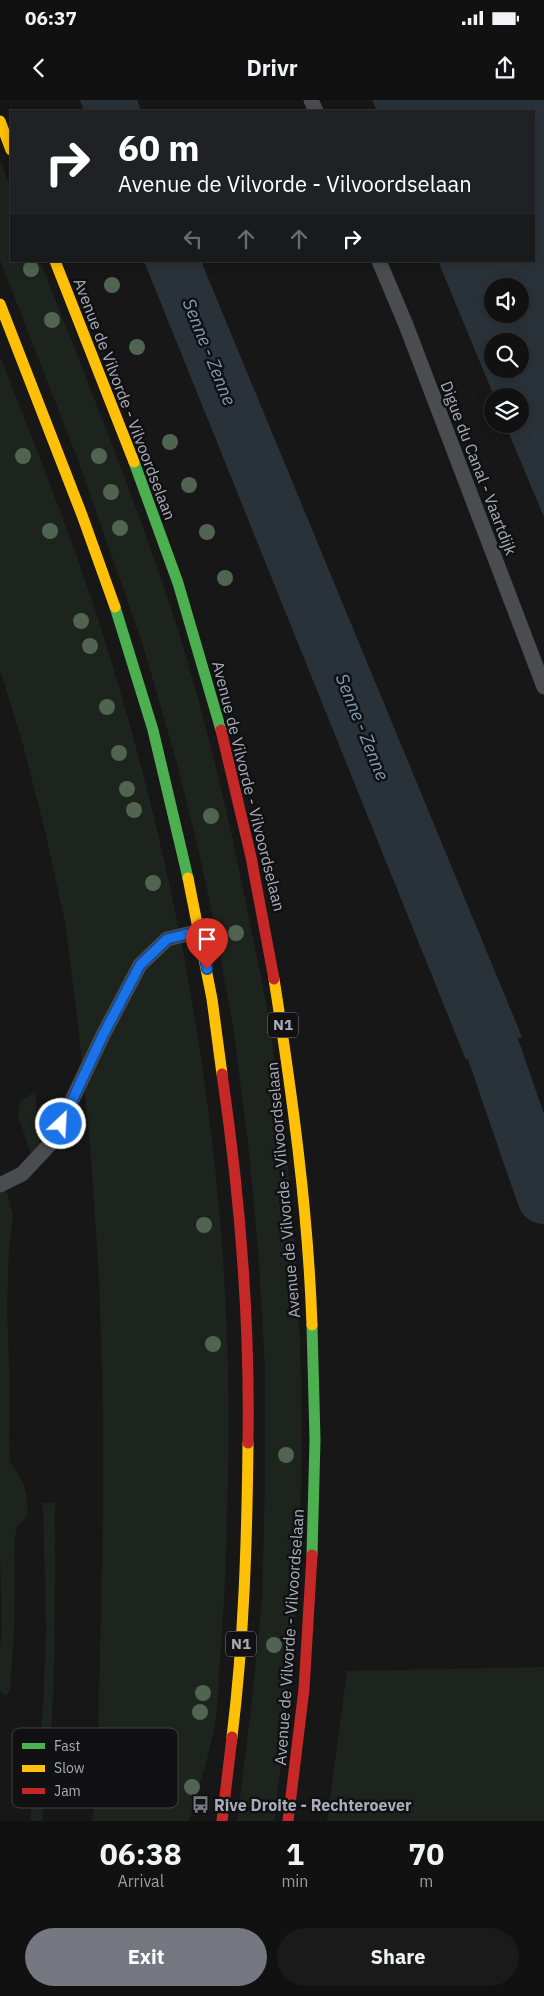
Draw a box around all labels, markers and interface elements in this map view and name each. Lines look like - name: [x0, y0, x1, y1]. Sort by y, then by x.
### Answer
- text: 06:37: [25, 6, 77, 30]
- text: Drivr: [246, 53, 298, 82]
- icon: back: [25, 54, 53, 82]
- icon: share: [491, 54, 519, 82]
- text: 60 m: [118, 125, 200, 171]
- icon: right: [35, 130, 100, 195]
- text: Avenue de Vilvorde - Vilvoordselaan: [118, 169, 472, 198]
- icon: left: [179, 225, 207, 253]
- icon: ahead: [232, 225, 260, 253]
- icon: ahead: [285, 225, 313, 253]
- icon: right: [338, 225, 366, 253]
- street label: Avenue de Vilvorde - Vilvoordselaan: [70, 275, 180, 523]
- map controls: [484, 278, 529, 433]
- button: sound: [484, 278, 529, 323]
- water label: Senne - Zenne: [178, 295, 241, 409]
- button: search: [484, 333, 529, 378]
- street label: Digue du Canal - Vaartdijk: [437, 378, 522, 558]
- button: layers: [484, 388, 529, 433]
- street label: Avenue de Vilvorde - Vilvoordselaan: [208, 659, 290, 913]
- water label: Senne - Zenne: [331, 670, 394, 784]
- pin: [186, 918, 228, 969]
- icon: arrive: [193, 925, 221, 953]
- road number: N1: [268, 1012, 298, 1038]
- street label: Avenue de Vilvorde - Vilvoordselaan: [262, 1061, 304, 1319]
- position arrow: [34, 1097, 86, 1149]
- street label: Avenue de Vilvorde - Vilvoordselaan: [270, 1508, 308, 1766]
- road number: N1: [226, 1632, 256, 1656]
- legend: [12, 1728, 178, 1808]
- text: Fast: [54, 1737, 80, 1755]
- text: Slow: [54, 1759, 85, 1777]
- text: Jam: [54, 1782, 81, 1800]
- bus stop icon: Rive Droite - Rechteroever: [190, 1795, 210, 1815]
- place label: Rive Droite - Rechteroever: [214, 1795, 412, 1815]
- text: 06:38: [100, 1834, 182, 1873]
- text: 1: [286, 1834, 304, 1873]
- text: 70: [408, 1834, 444, 1873]
- text: Arrival: [117, 1871, 164, 1891]
- text: min: [281, 1871, 308, 1891]
- text: m: [419, 1871, 433, 1891]
- button: Exit: [25, 1928, 267, 1986]
- button: Share: [277, 1928, 519, 1986]

